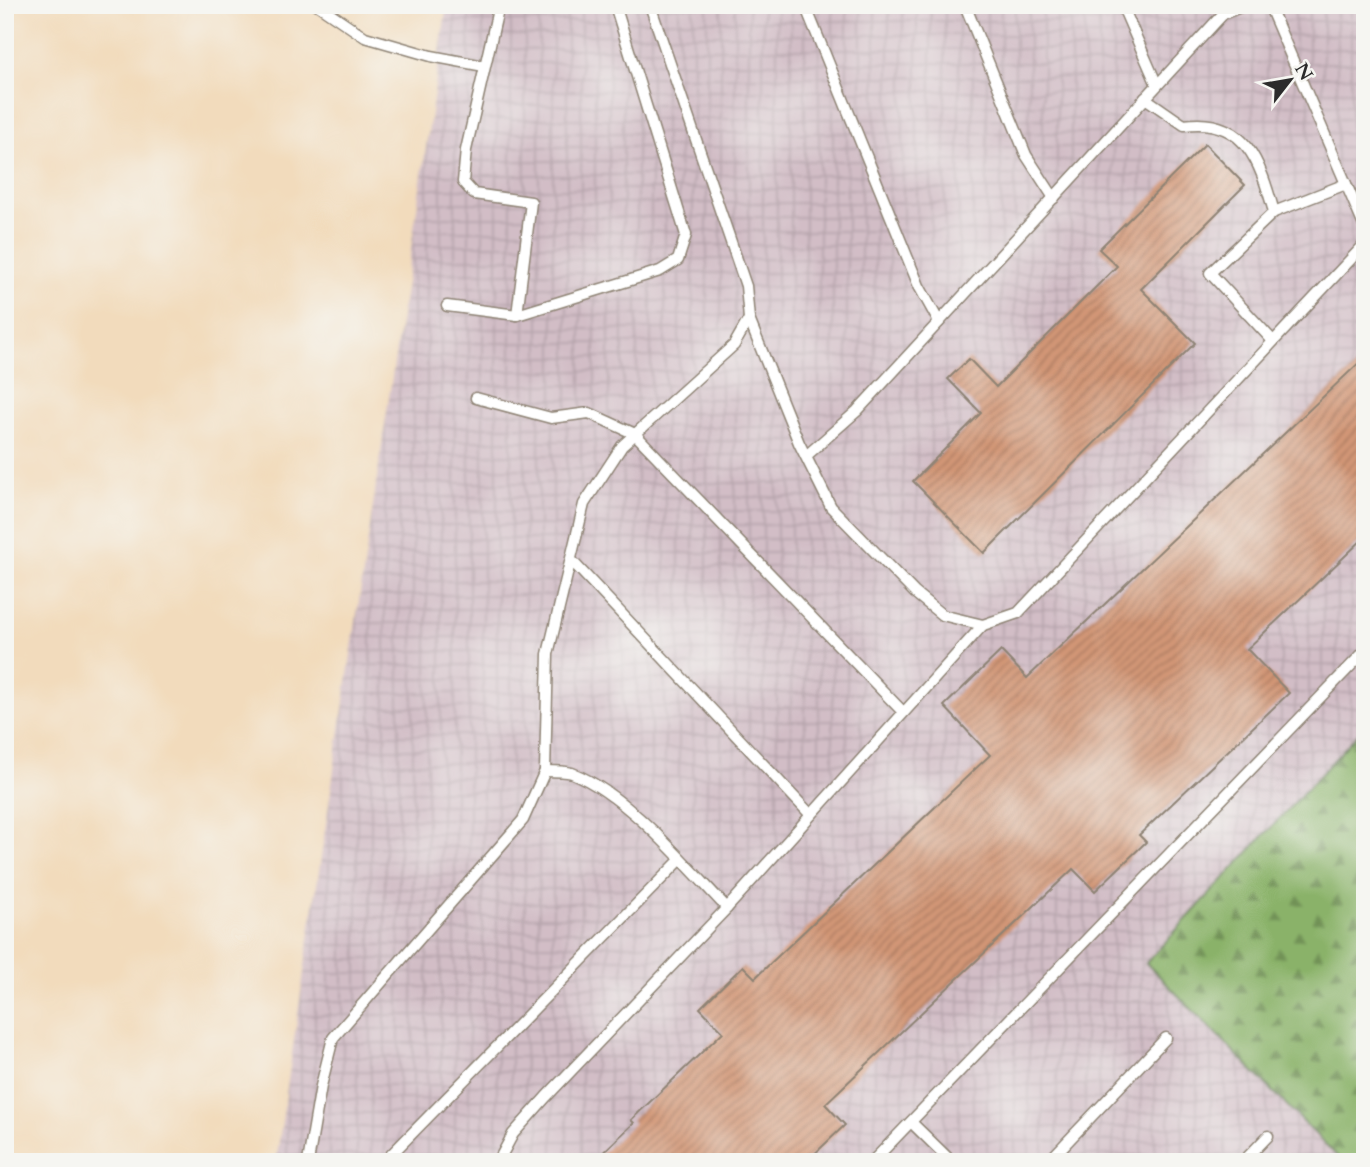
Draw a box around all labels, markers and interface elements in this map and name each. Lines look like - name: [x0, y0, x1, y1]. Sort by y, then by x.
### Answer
- north arrow: [1254, 46, 1324, 116]
- text: N: [1288, 58, 1319, 86]

